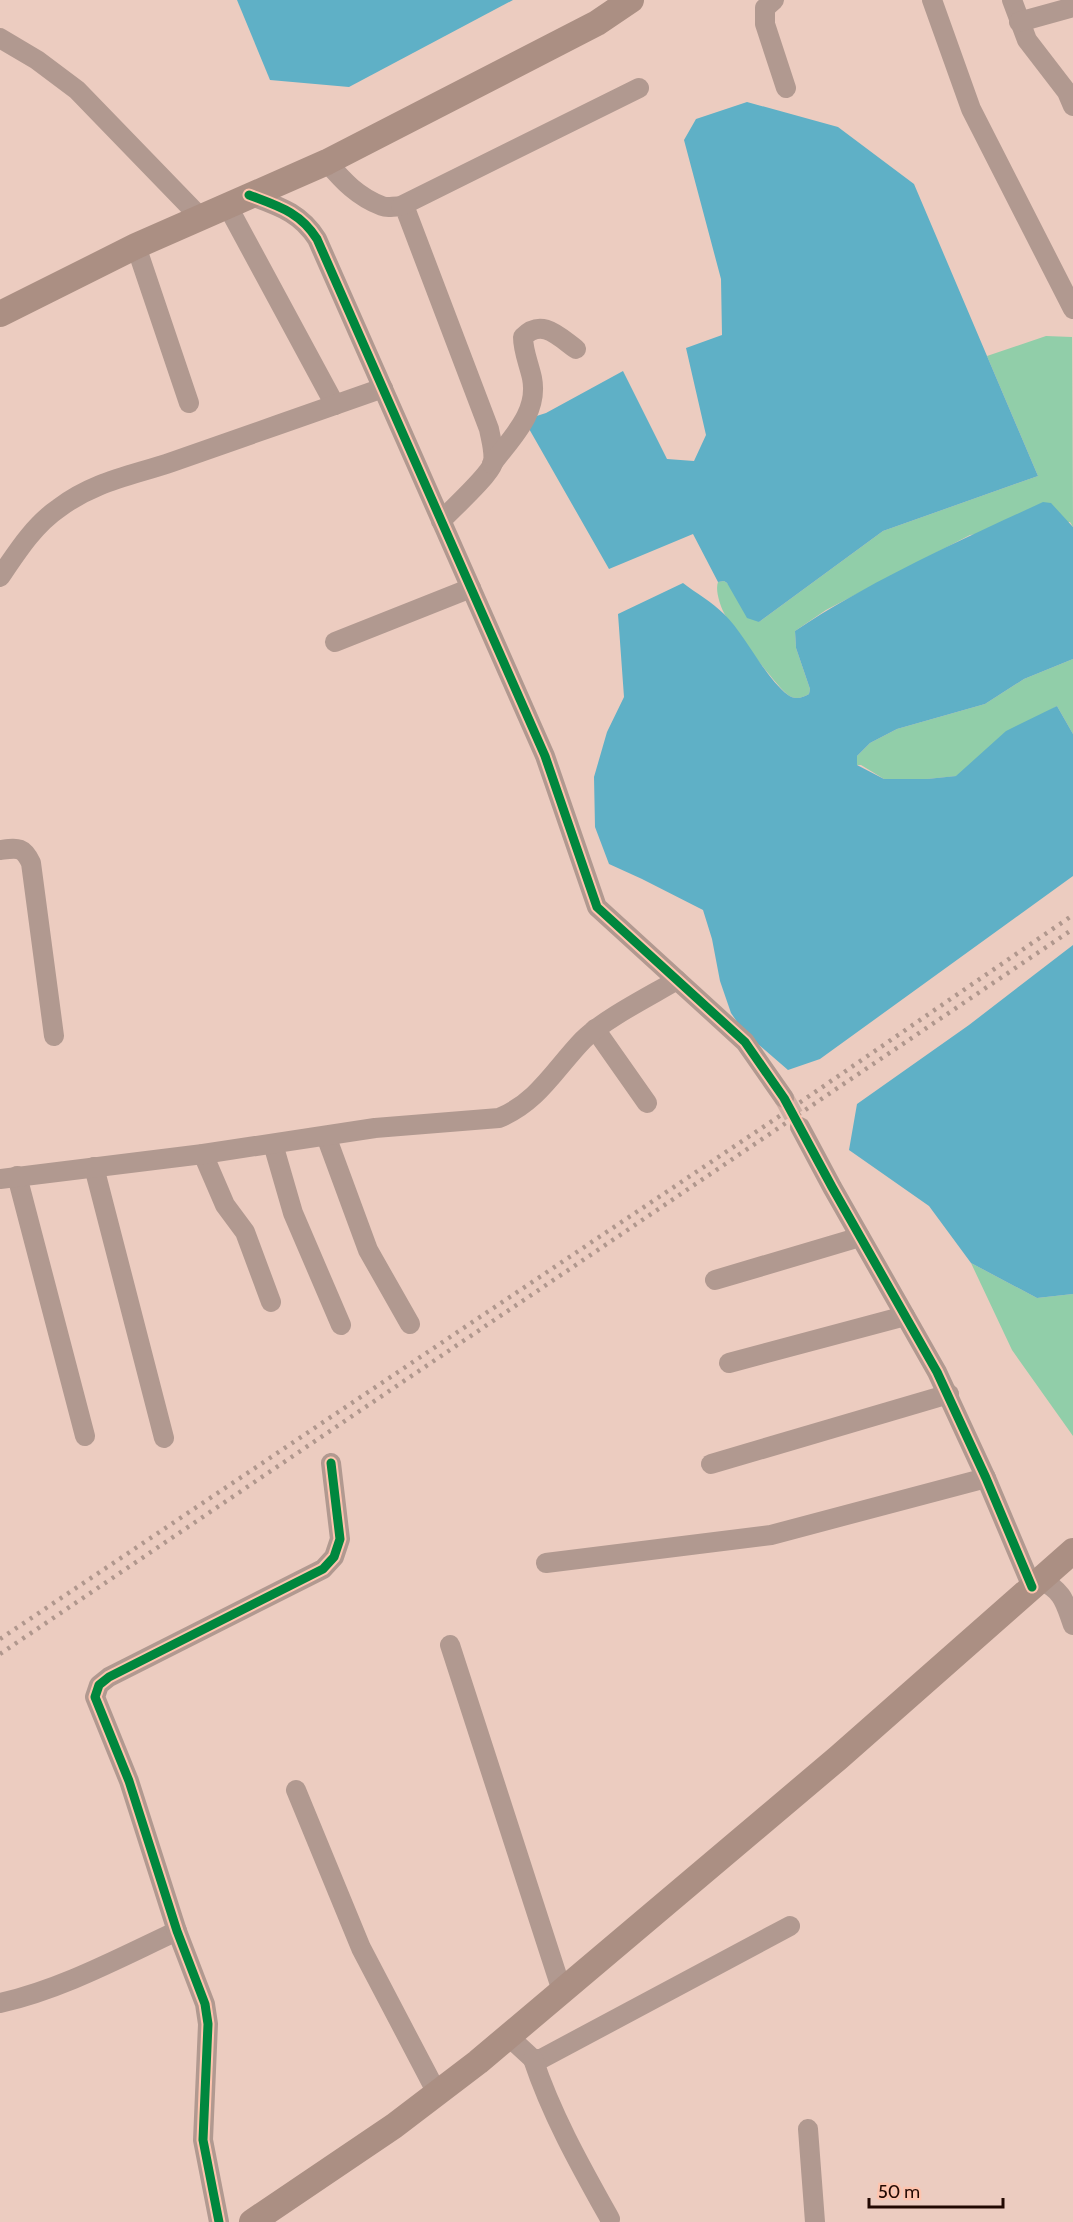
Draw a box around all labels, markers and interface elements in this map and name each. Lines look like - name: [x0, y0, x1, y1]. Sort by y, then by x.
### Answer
- scale bar: [869, 2171, 1002, 2209]
- text: 50 m: [878, 2181, 920, 2203]

